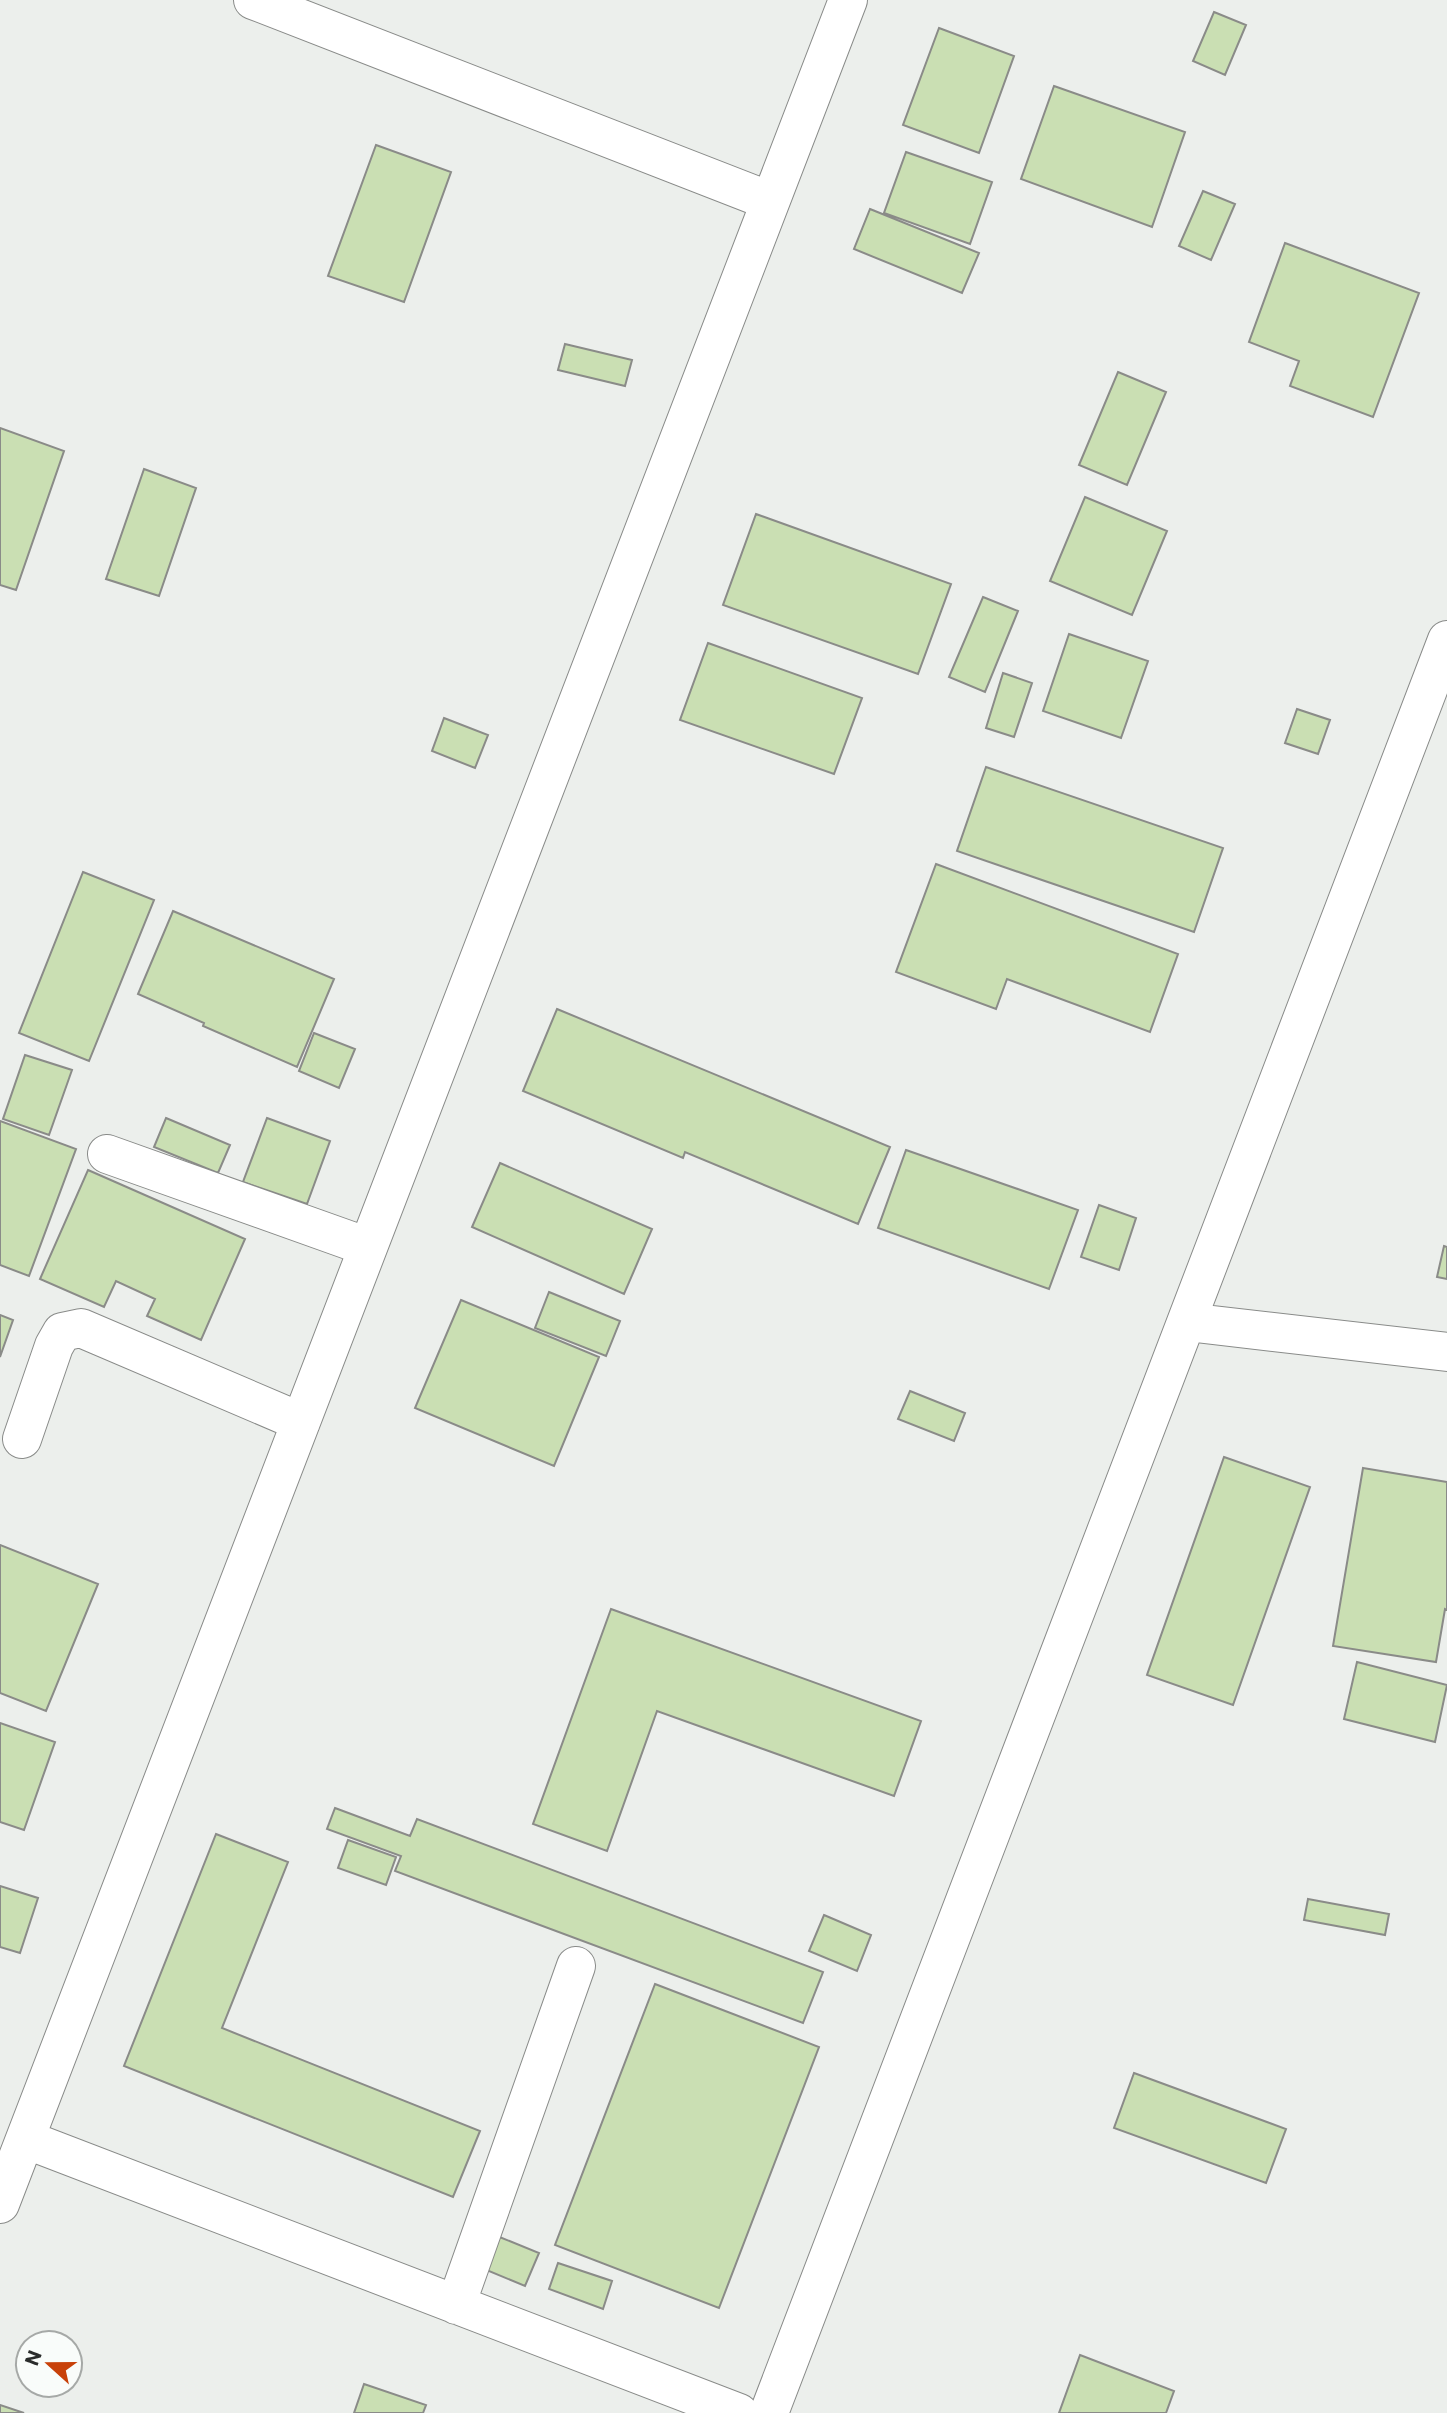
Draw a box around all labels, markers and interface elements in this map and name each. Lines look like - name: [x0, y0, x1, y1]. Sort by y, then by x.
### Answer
- north arrow: [14, 2329, 84, 2399]
- text: N: [19, 2347, 46, 2369]

